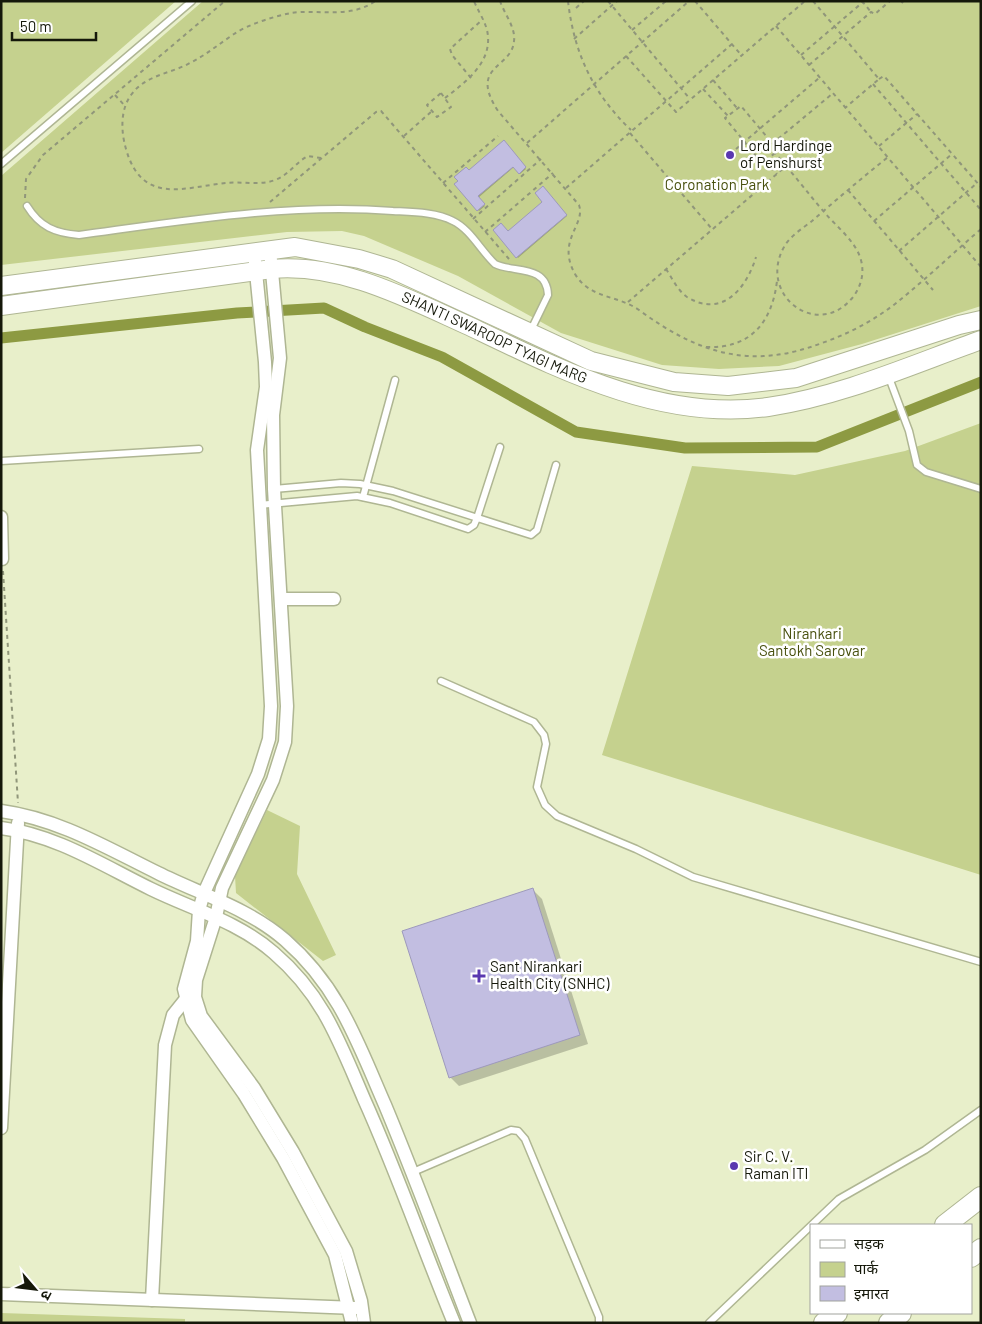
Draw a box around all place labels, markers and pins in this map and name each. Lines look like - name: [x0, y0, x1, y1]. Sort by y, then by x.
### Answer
- place label: Lord Hardinge of Penshurst: [740, 136, 832, 171]
- marker: Lord Hardinge of Penshurst: [724, 149, 736, 161]
- place label: Sant Nirankari Health City (SNHC): [490, 957, 609, 992]
- marker: Sant Nirankari Health City (SNHC): [472, 969, 486, 983]
- place label: Sir C. V. Raman ITI: [744, 1147, 808, 1182]
- marker: Sir C. V. Raman ITI: [728, 1160, 740, 1172]

